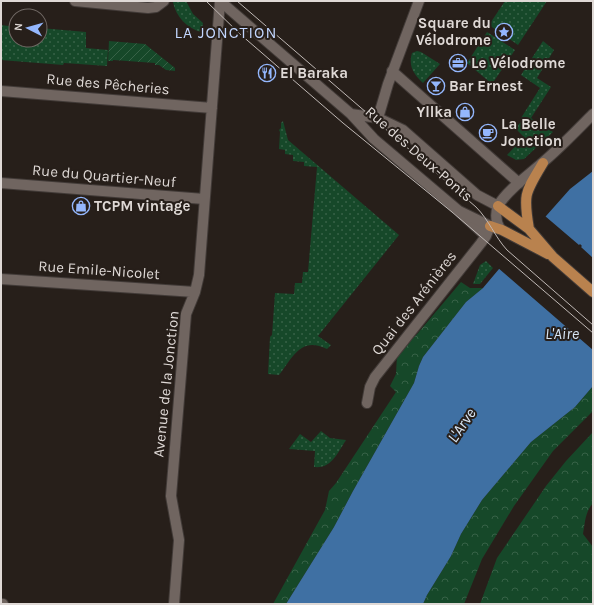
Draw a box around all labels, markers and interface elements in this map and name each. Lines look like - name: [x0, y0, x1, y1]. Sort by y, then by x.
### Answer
- north arrow: [8, 8, 48, 48]
- place label: Square du Vélodrome: [416, 14, 491, 49]
- text: N: [12, 22, 25, 32]
- place icon: Square du Vélodrome: [494, 22, 514, 42]
- district label: LA JONCTION: [175, 23, 277, 42]
- office icon: Le Vélodrome: [448, 53, 468, 73]
- place label: Le Vélodrome: [471, 54, 565, 72]
- restaurant icon: El Baraka: [257, 63, 277, 83]
- place label: El Baraka: [280, 64, 348, 82]
- street label: Rue des Pêcheries: [46, 70, 170, 98]
- bar icon: Bar Ernest: [426, 76, 446, 96]
- place label: Bar Ernest: [449, 77, 523, 95]
- shop icon: Yllka: [455, 102, 475, 122]
- street label: Rue des Deux-Ponts: [362, 103, 476, 205]
- place label: Yllka: [416, 103, 452, 121]
- place label: La Belle Jonction: [501, 115, 562, 150]
- cafe icon: La Belle Jonction: [478, 123, 498, 143]
- street label: Rue du Quartier-Neuf: [31, 161, 177, 191]
- shop icon: TCPM vintage: [71, 196, 91, 216]
- place label: TCPM vintage: [94, 197, 191, 215]
- street label: Quai des Arénières: [368, 247, 460, 359]
- street label: Rue Emile-Nicolet: [38, 257, 161, 283]
- street label: Avenue de la Jonction: [149, 310, 183, 458]
- water label: L'Aire: [545, 324, 580, 343]
- water label: L'Arve: [443, 404, 480, 446]

